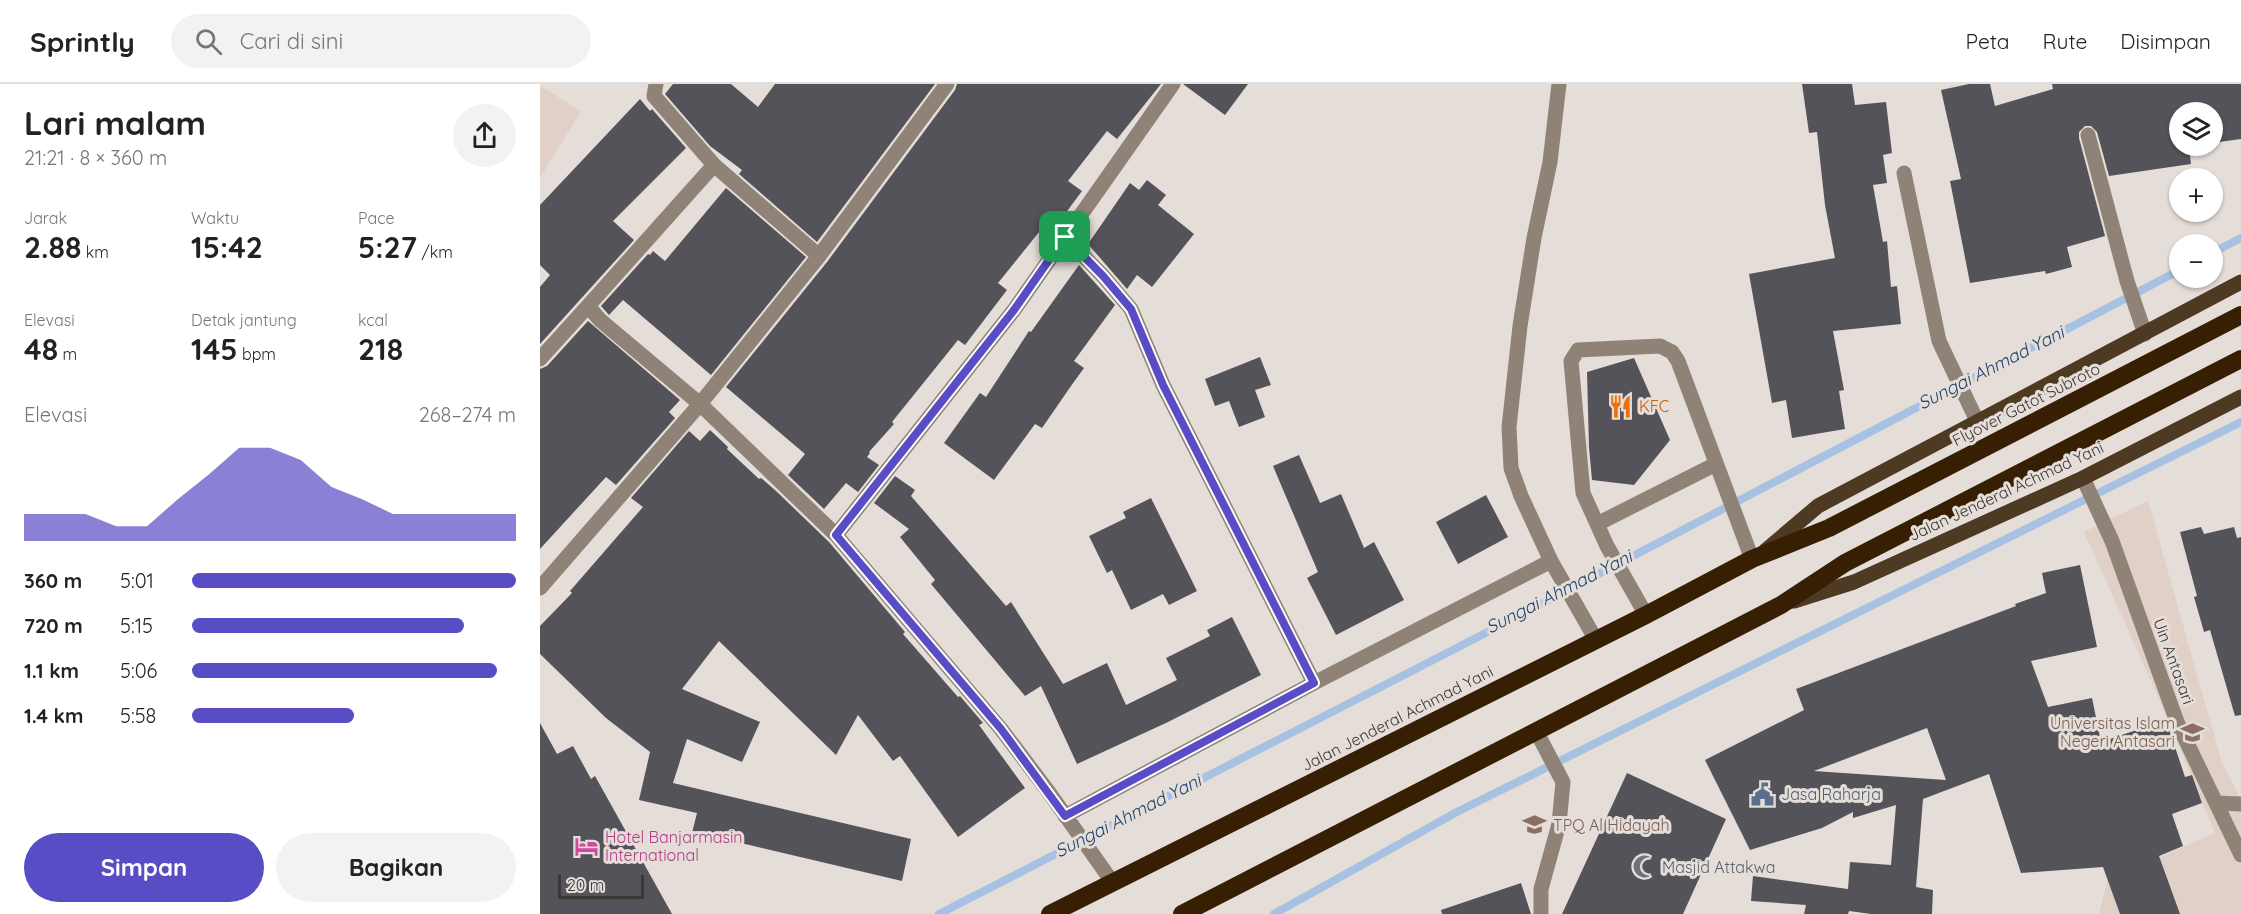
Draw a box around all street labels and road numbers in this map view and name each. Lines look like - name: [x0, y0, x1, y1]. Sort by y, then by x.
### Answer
- street label: Flyover Gatot Subroto: [1949, 358, 2103, 450]
- street label: Jalan Jenderal Achmad Yani: [1905, 437, 2107, 545]
- street label: Uin Antasari: [2149, 615, 2199, 707]
- street label: Jalan Jenderal Achmad Yani: [1298, 661, 1496, 775]

